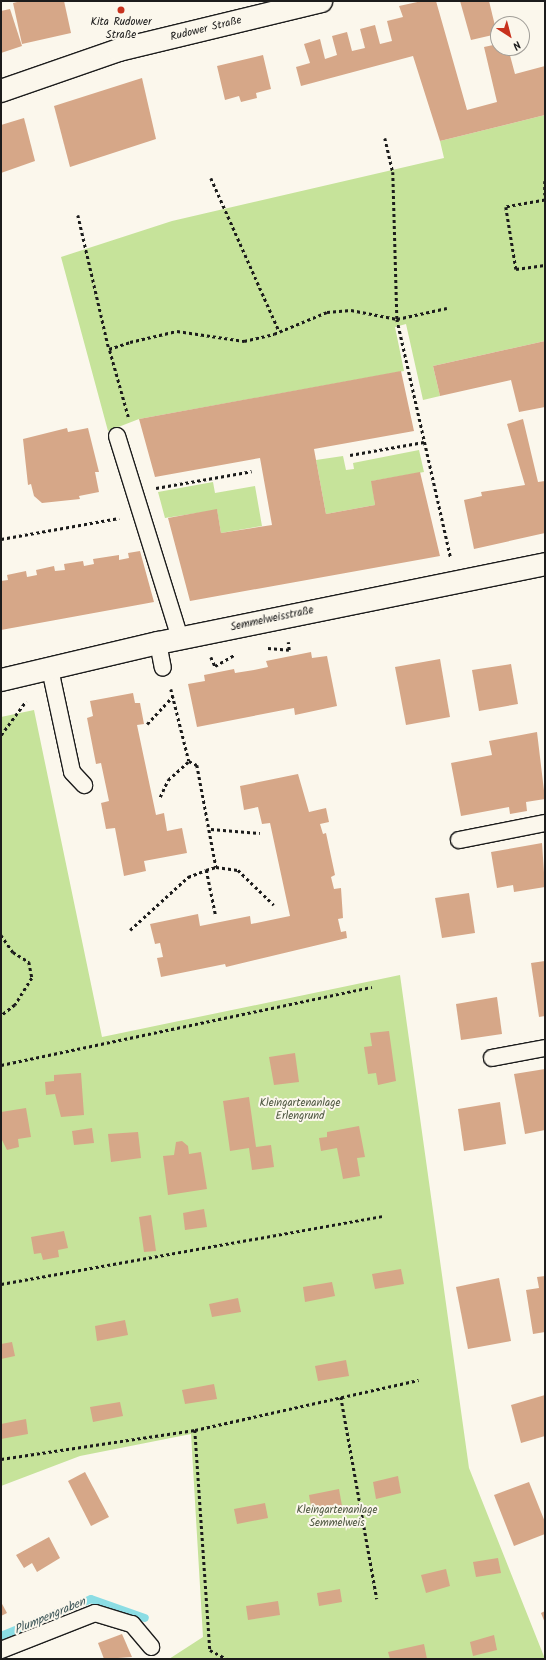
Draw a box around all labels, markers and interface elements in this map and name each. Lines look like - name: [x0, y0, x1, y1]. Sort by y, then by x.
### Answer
- marker: Kita Rudower Straße: [116, 5, 126, 15]
- street label: Rudower Straße: [169, 14, 243, 44]
- place label: Kita Rudower Straße: [90, 16, 152, 42]
- north arrow: [490, 16, 530, 56]
- text: N: [508, 36, 525, 54]
- street label: Semmelweisstraße: [229, 604, 315, 634]
- park label: Kleingartenanlage Erlengrund: [260, 1097, 340, 1123]
- park label: Kleingartenanlage Semmelweis: [297, 1504, 377, 1530]
- water label: Plumpengraben: [12, 1595, 88, 1637]

